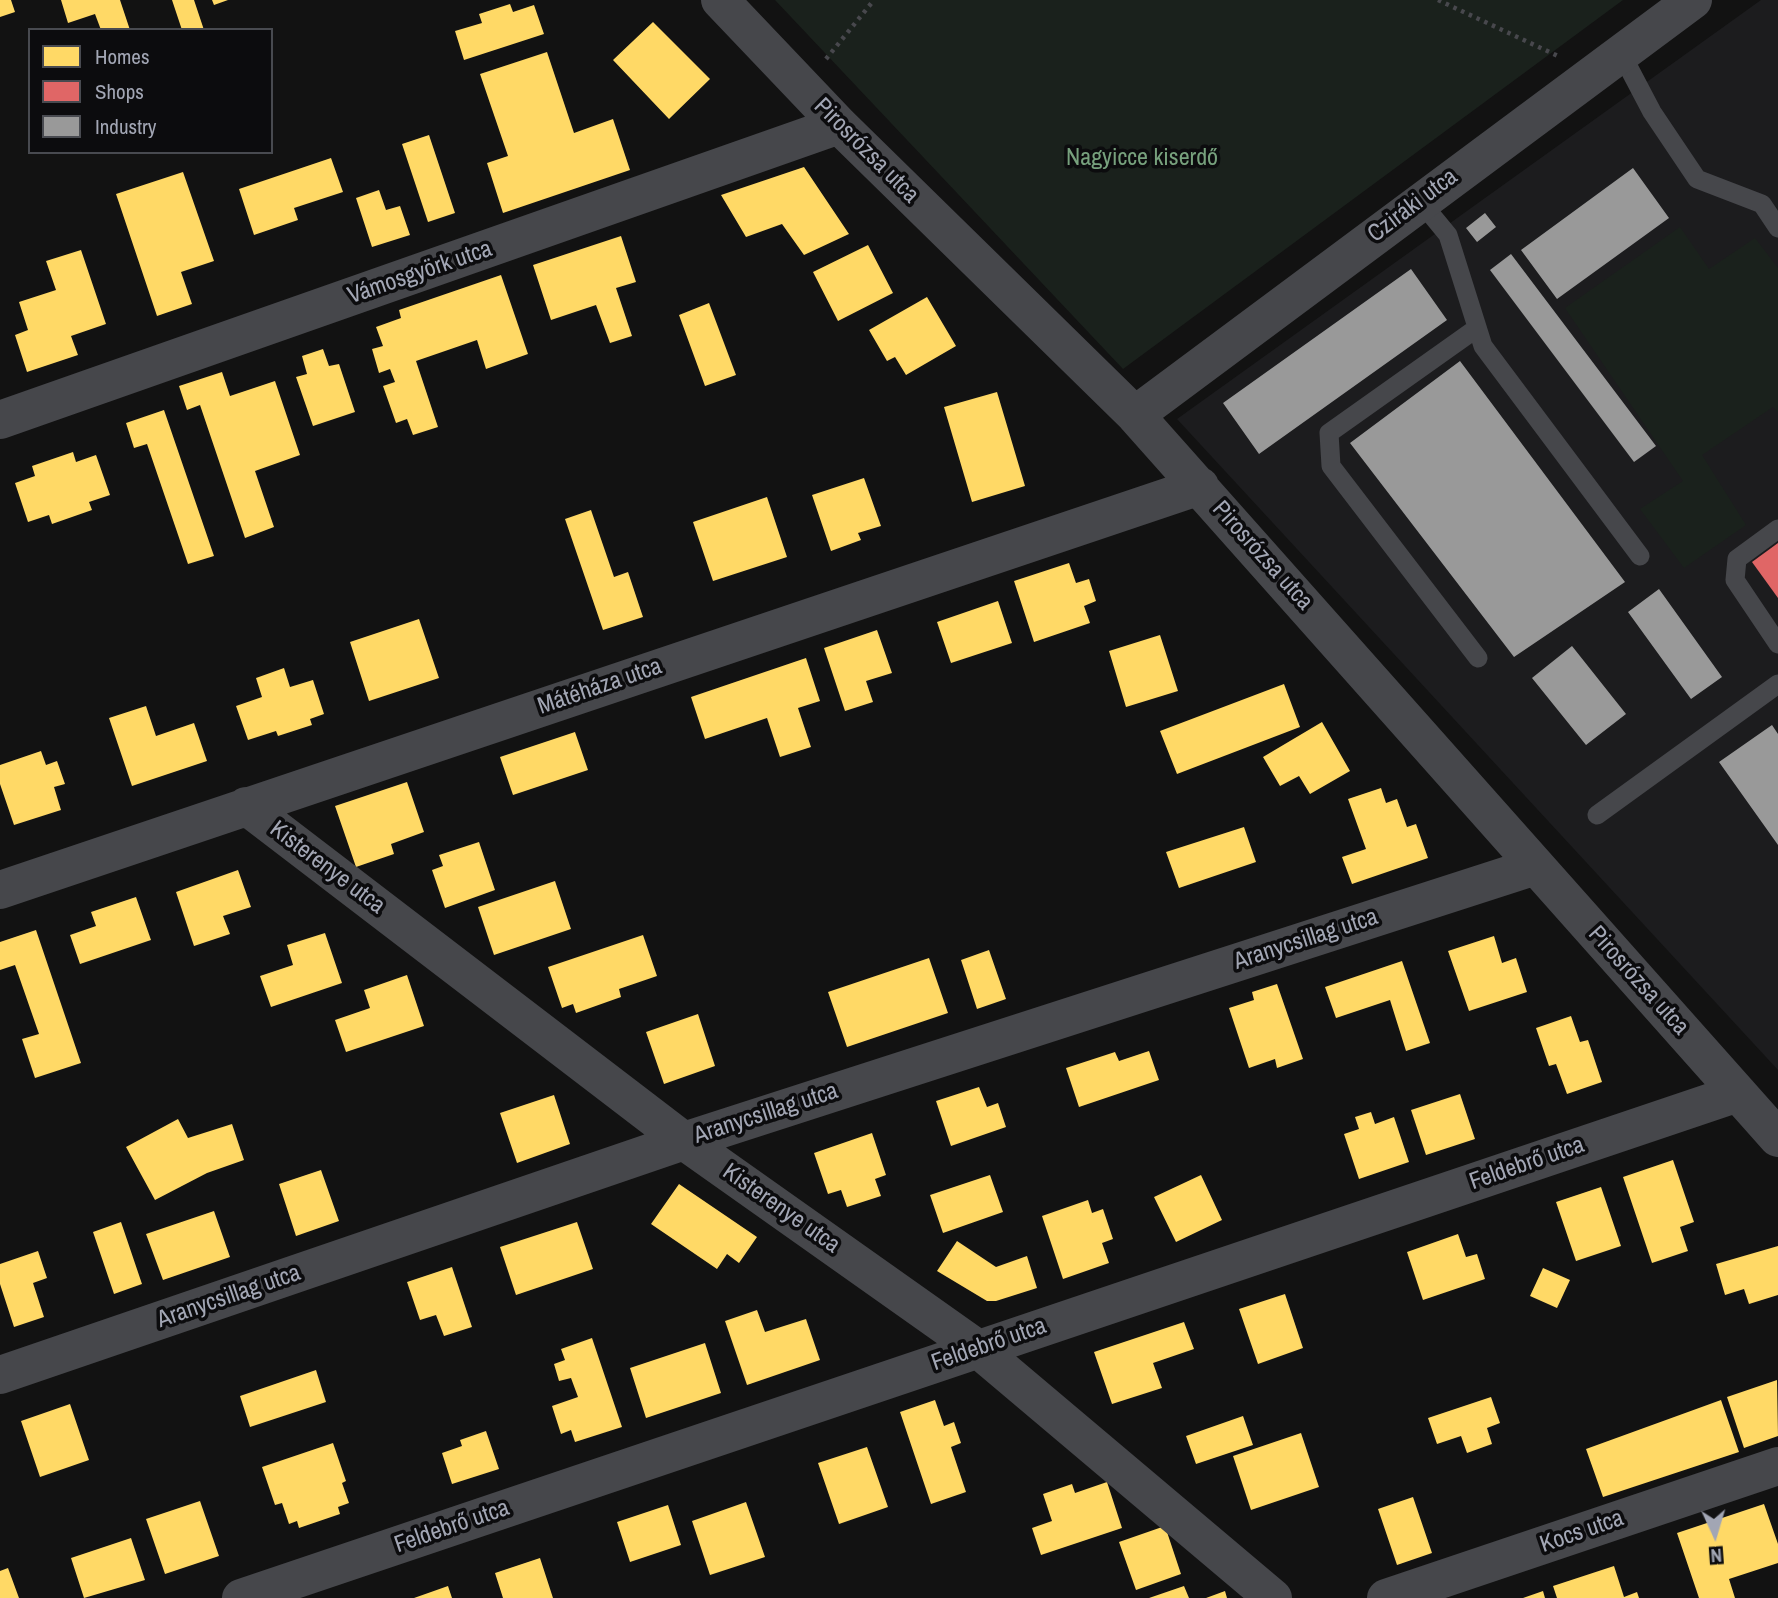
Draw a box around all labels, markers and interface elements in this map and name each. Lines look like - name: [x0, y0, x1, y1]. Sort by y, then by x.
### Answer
- legend: [28, 28, 273, 154]
- text: Homes: [95, 42, 150, 71]
- text: Shops: [95, 77, 144, 106]
- street label: Pirosrózsa utca: [807, 92, 925, 210]
- text: Industry: [95, 112, 156, 141]
- park label: Nagyicce kiserdő: [1066, 145, 1218, 173]
- street label: Cziráki utca: [1362, 163, 1464, 249]
- street label: Vámosgyörk utca: [344, 235, 496, 311]
- street label: Pirosrózsa utca: [1206, 496, 1318, 616]
- street label: Mátéháza utca: [534, 652, 666, 722]
- street label: Kisterenye utca: [264, 815, 390, 921]
- street label: Aranycsillag utca: [1230, 903, 1382, 977]
- street label: Pirosrózsa utca: [1582, 921, 1694, 1041]
- street label: Aranycsillag utca: [690, 1077, 842, 1151]
- street label: Feldebrő utca: [1466, 1131, 1588, 1197]
- street label: Kisterenye utca: [717, 1158, 845, 1260]
- street label: Aranycsillag utca: [153, 1259, 305, 1335]
- street label: Feldebrő utca: [928, 1312, 1050, 1378]
- street label: Feldebrő utca: [391, 1494, 513, 1560]
- north arrow: [1680, 1500, 1750, 1570]
- street label: Kocs utca: [1536, 1504, 1628, 1560]
- text: N: [1710, 1543, 1723, 1569]

